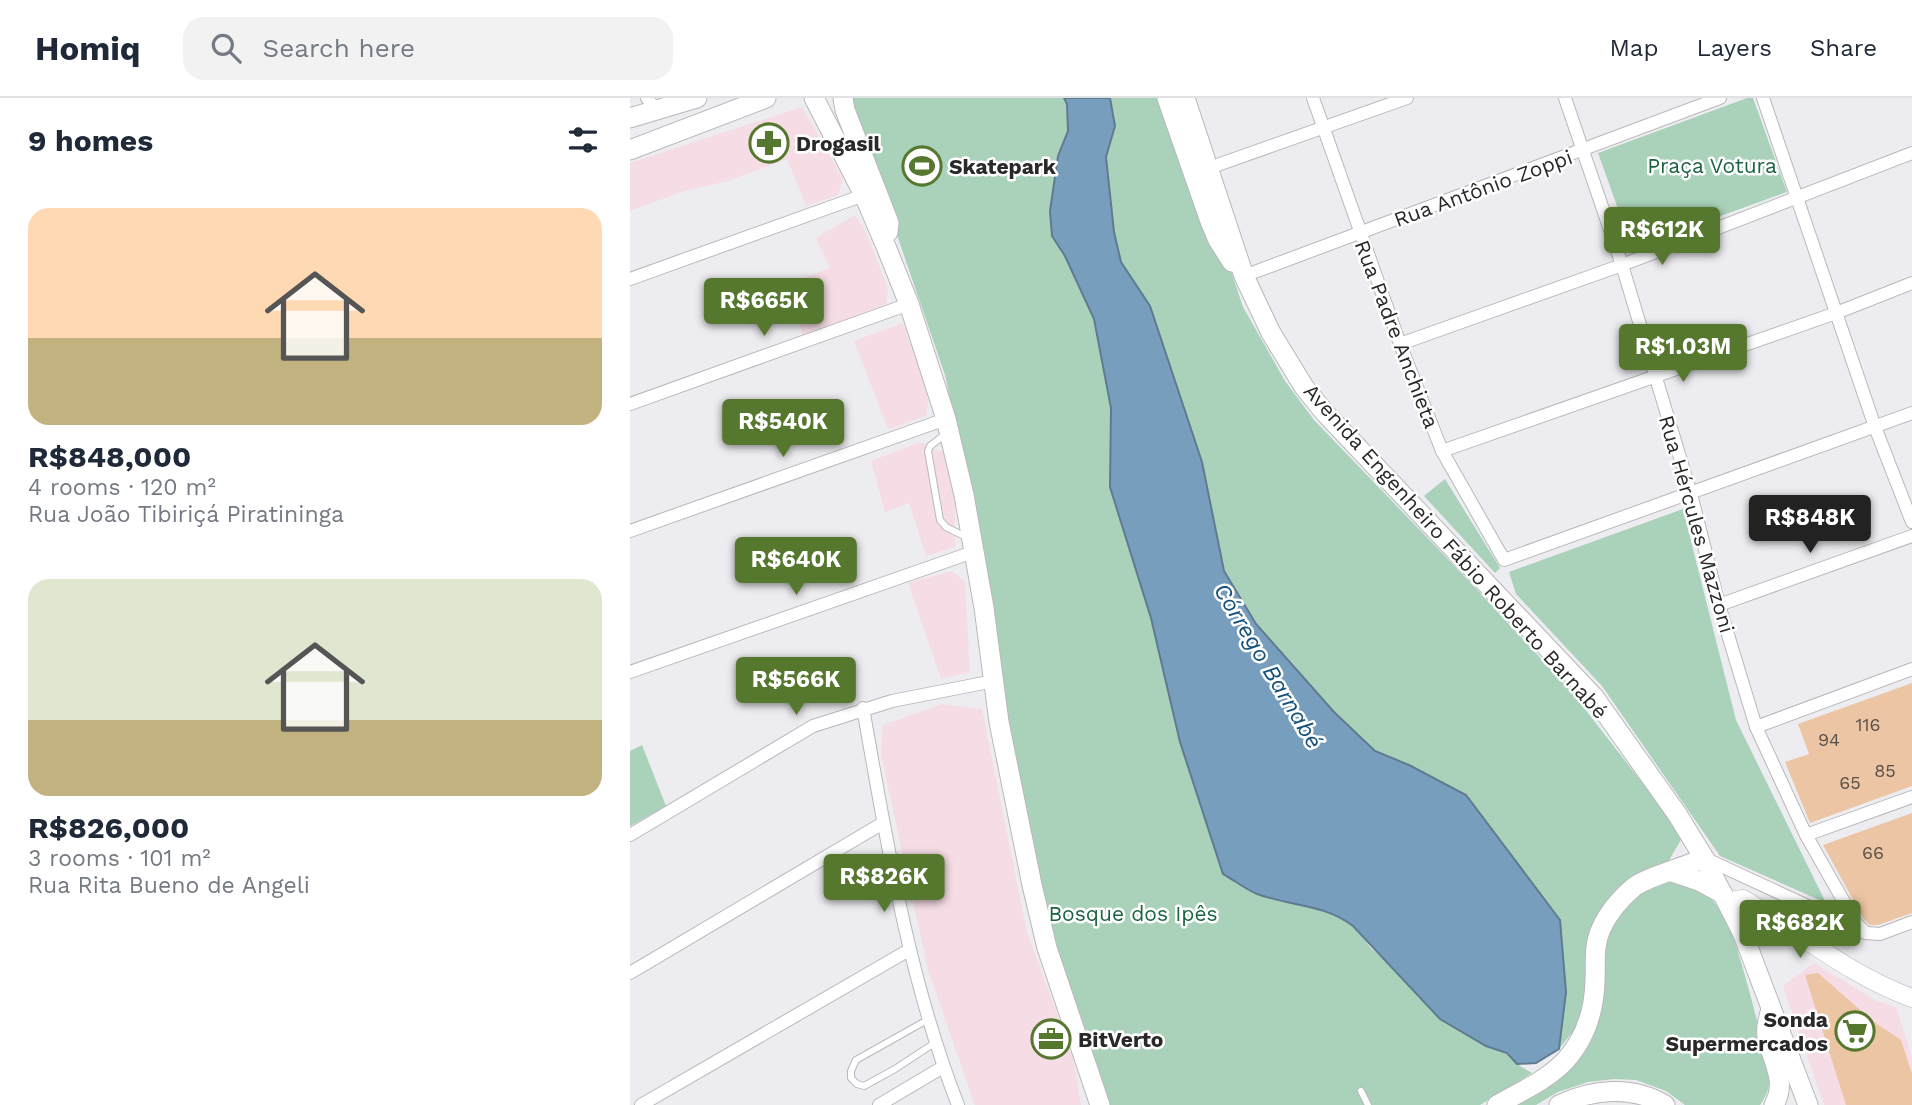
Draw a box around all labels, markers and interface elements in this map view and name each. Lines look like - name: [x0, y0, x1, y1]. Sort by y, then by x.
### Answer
- search box: [183, 17, 673, 80]
- text: Homiq: [35, 29, 141, 68]
- icon: search: [207, 29, 245, 67]
- text: Search here: [263, 33, 415, 63]
- text: Map: [1610, 34, 1658, 62]
- text: Layers: [1696, 34, 1772, 62]
- text: Share: [1810, 34, 1877, 62]
- icon: filters: [564, 121, 602, 159]
- pharmacy icon: Drogasil: [748, 122, 790, 164]
- text: 9 homes: [28, 123, 153, 158]
- place label: Drogasil: [796, 131, 881, 156]
- street label: Rua Antônio Zoppi: [1390, 144, 1576, 232]
- sports icon: Skatepark: [901, 145, 943, 187]
- park label: Praça Votura: [1647, 153, 1777, 178]
- place label: Skatepark: [949, 154, 1057, 179]
- pin: R$612K: [1605, 208, 1719, 267]
- text: R$612K: [1620, 216, 1704, 243]
- street label: Rua Padre Anchieta: [1350, 236, 1444, 432]
- icon: home: [252, 253, 378, 379]
- pin: R$665K: [707, 278, 821, 338]
- text: R$665K: [720, 287, 808, 314]
- pin: R$1.03M: [1618, 324, 1748, 384]
- text: R$1.03M: [1635, 333, 1731, 360]
- street label: Avenida Engenheiro Fábio Roberto Barnabé: [1299, 378, 1613, 724]
- pin: R$540K: [726, 400, 840, 459]
- text: R$540K: [738, 408, 828, 435]
- street label: Rua Hércules Mazzoni: [1654, 412, 1740, 636]
- text: R$848,000: [28, 439, 191, 474]
- text: 4 rooms · 120 m²: [28, 474, 216, 501]
- pin: R$848K: [1753, 496, 1867, 555]
- text: Rua João Tibiriçá Piratininga: [28, 501, 344, 528]
- text: R$848K: [1765, 504, 1855, 531]
- pin: R$640K: [739, 538, 853, 597]
- text: R$640K: [751, 546, 841, 573]
- water label: Córrego Barnabé: [1208, 578, 1328, 754]
- icon: home: [252, 624, 378, 750]
- pin: R$566K: [739, 658, 853, 717]
- text: R$566K: [752, 666, 840, 693]
- house number: 116: [1856, 714, 1880, 735]
- house number: 94: [1818, 729, 1840, 750]
- house number: 85: [1874, 760, 1896, 781]
- house number: 65: [1839, 772, 1861, 793]
- text: R$826,000: [28, 810, 189, 845]
- house number: 66: [1862, 842, 1884, 863]
- text: 3 rooms · 101 m²: [28, 845, 211, 872]
- pin: R$826K: [827, 854, 941, 914]
- text: R$826K: [840, 863, 928, 890]
- text: Rua Rita Bueno de Angeli: [28, 872, 310, 899]
- pin: R$682K: [1743, 900, 1857, 960]
- park label: Bosque dos Ipês: [1048, 901, 1218, 926]
- text: R$682K: [1756, 909, 1844, 936]
- place label: Sonda Supermercados: [1665, 1007, 1829, 1056]
- supermarket icon: Sonda Supermercados: [1834, 1010, 1876, 1052]
- office icon: BitVerto: [1030, 1018, 1072, 1060]
- place label: BitVerto: [1078, 1027, 1163, 1052]

